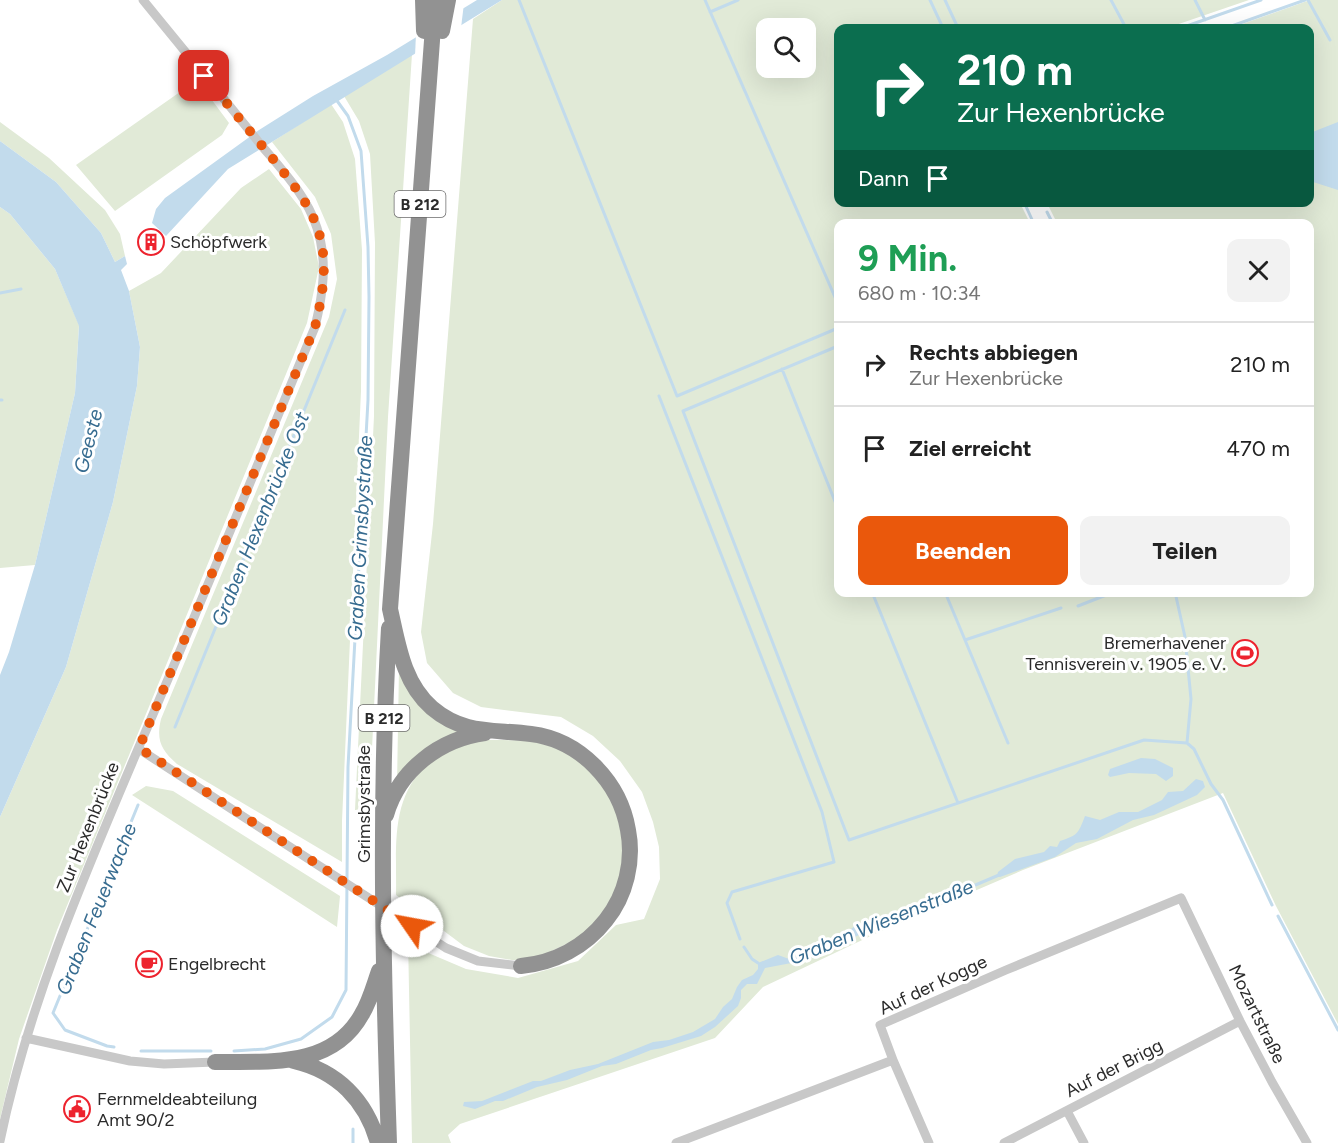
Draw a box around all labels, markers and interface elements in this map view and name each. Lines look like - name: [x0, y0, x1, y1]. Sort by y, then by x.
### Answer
- map controls: [756, 18, 816, 78]
- button: search: [756, 18, 816, 78]
- text: 210 m: [957, 45, 1073, 96]
- icon: right: [858, 48, 936, 126]
- pin: [178, 50, 229, 101]
- icon: arrive: [187, 59, 220, 92]
- text: Zur Hexenbrücke: [957, 96, 1165, 129]
- icon: arrive: [921, 162, 954, 195]
- text: Dann: [858, 165, 909, 192]
- road number: B 212: [394, 191, 446, 217]
- building icon: Schöpfwerk: [136, 227, 166, 257]
- place label: Schöpfwerk: [170, 231, 267, 253]
- text: 9 Min.: [858, 237, 957, 280]
- button: close: [1227, 239, 1290, 302]
- text: 680 m · 10:34: [858, 281, 981, 305]
- text: Rechts abbiegen: [909, 339, 1078, 366]
- icon: right: [858, 348, 891, 381]
- text: 210 m: [1230, 351, 1290, 378]
- text: Zur Hexenbrücke: [909, 366, 1063, 390]
- water label: Geeste: [68, 406, 108, 475]
- water label: Graben Hexenbrücke Ost: [206, 408, 314, 629]
- icon: arrive: [858, 432, 891, 465]
- water label: Graben Grimsbystraße: [343, 435, 377, 641]
- text: Ziel erreicht: [909, 435, 1032, 462]
- text: 470 m: [1226, 435, 1290, 462]
- button: Beenden: [858, 516, 1068, 585]
- button: Teilen: [1080, 516, 1290, 585]
- place label: Bremerhavener Tennisverein v. 1905 e. V.: [1025, 632, 1226, 675]
- sports icon: Bremerhavener Tennisverein v. 1905 e. V.: [1230, 638, 1260, 668]
- road number: B 212: [358, 705, 410, 731]
- street label: Grimsbystraße: [353, 745, 375, 863]
- street label: Zur Hexenbrücke: [52, 759, 124, 895]
- water label: Graben Feuerwache: [51, 819, 141, 998]
- water label: Graben Wiesenstraße: [785, 874, 977, 970]
- position arrow: [380, 894, 444, 958]
- cafe icon: Engelbrecht: [134, 949, 164, 979]
- street label: Auf der Kogge: [876, 950, 991, 1020]
- place label: Engelbrecht: [168, 953, 266, 975]
- street label: Mozartstraße: [1224, 961, 1290, 1067]
- street label: Auf der Brigg: [1062, 1034, 1166, 1102]
- place label: Fernmeldeabteilung Amt 90/2: [97, 1088, 257, 1131]
- public building icon: Fernmeldeabteilung Amt 90/2: [62, 1094, 92, 1124]

